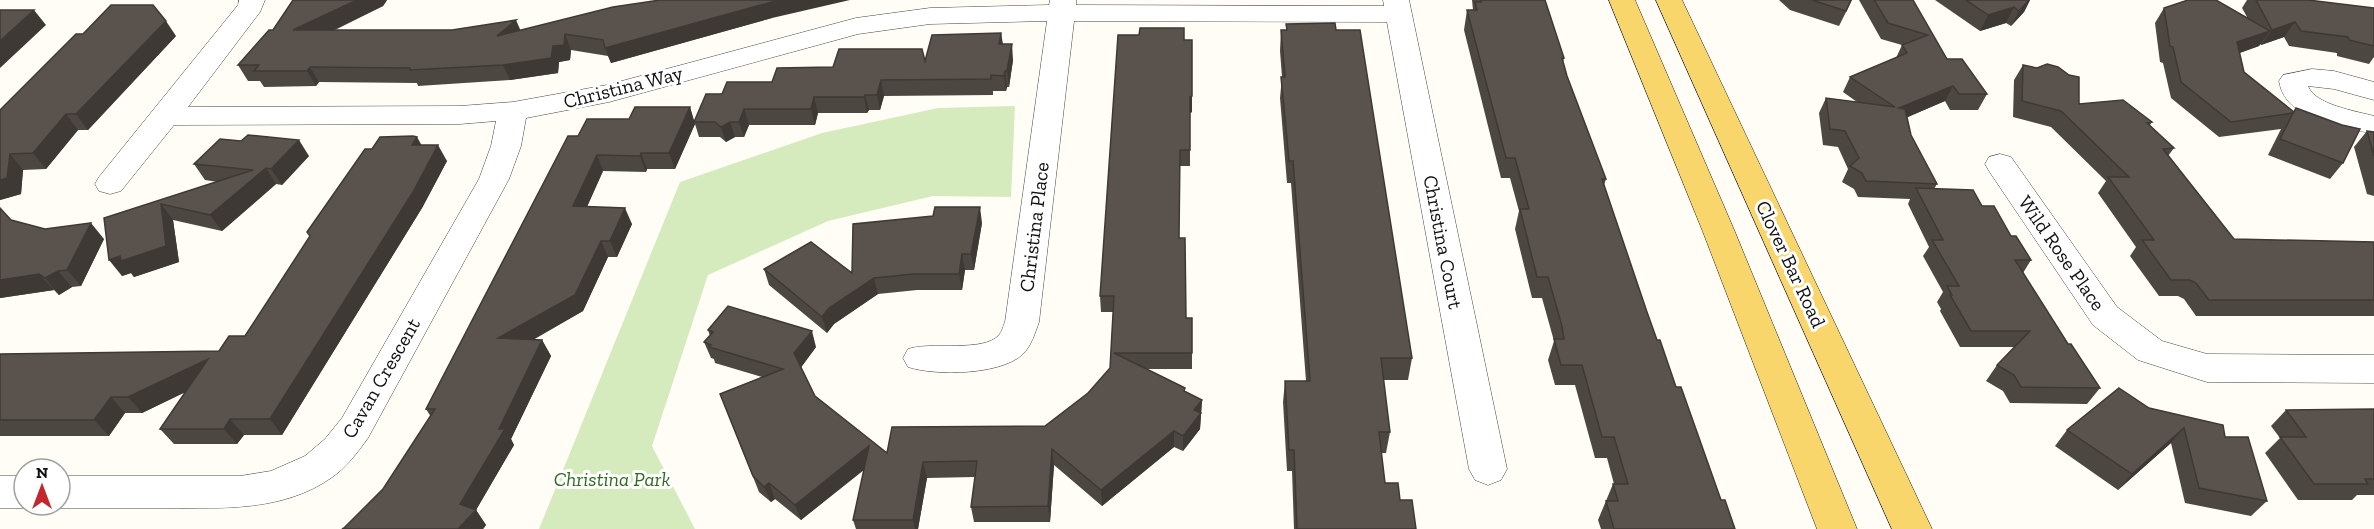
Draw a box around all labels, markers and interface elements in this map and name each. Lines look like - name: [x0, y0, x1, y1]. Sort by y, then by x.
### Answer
- street label: Christina Way: [561, 60, 686, 113]
- street label: Christina Place: [1014, 161, 1054, 293]
- street label: Christina Court: [1418, 173, 1468, 312]
- street label: Wild Rose Place: [2013, 191, 2111, 315]
- street label: Clover Bar Road: [1751, 197, 1831, 331]
- street label: Cavan Crescent: [337, 313, 425, 442]
- north arrow: [12, 457, 72, 517]
- text: N: [36, 463, 48, 482]
- park label: Christina Park: [554, 467, 670, 491]

